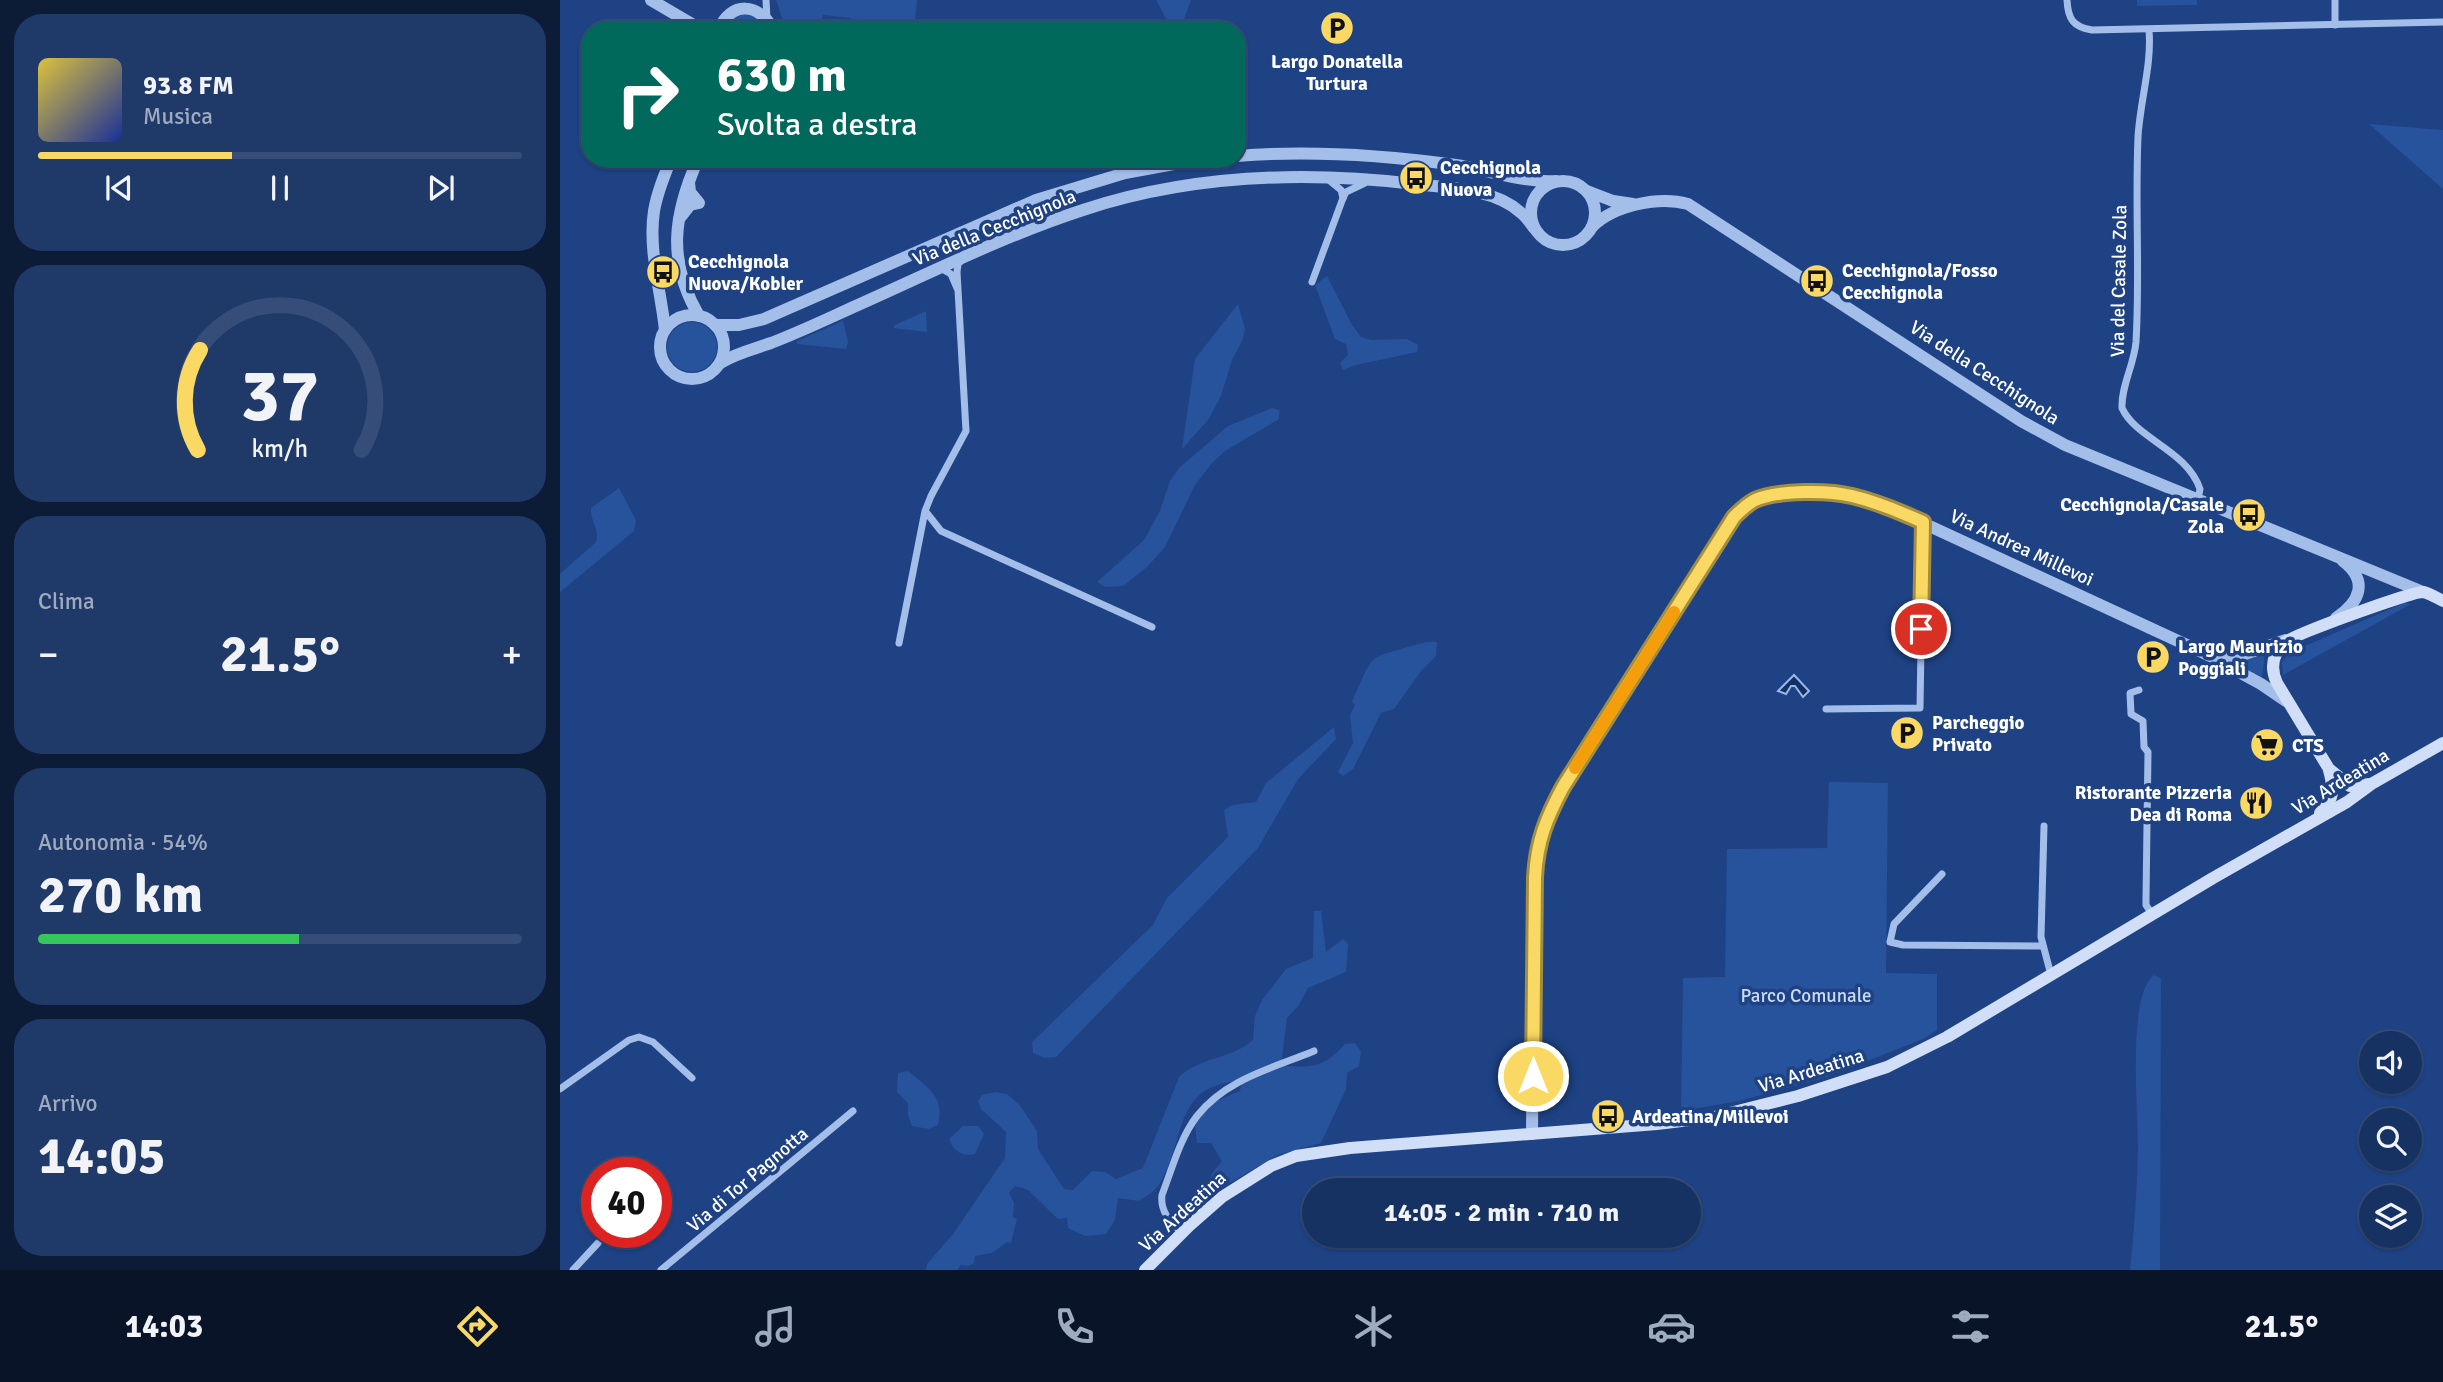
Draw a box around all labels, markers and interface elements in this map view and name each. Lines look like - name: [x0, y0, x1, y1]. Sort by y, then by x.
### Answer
- parking icon: Largo Donatella Turtura: [1318, 9, 1356, 47]
- text: 630 m: [717, 45, 847, 105]
- icon: right: [602, 49, 693, 140]
- place label: Largo Donatella Turtura: [1271, 50, 1403, 96]
- text: 93.8 FM: [143, 70, 234, 102]
- text: Musica: [143, 102, 213, 131]
- text: Svolta a destra: [717, 105, 917, 144]
- place label: Cecchignola Nuova: [1440, 156, 1541, 202]
- bus stop icon: Cecchignola Nuova: [1397, 159, 1435, 197]
- icon: previous: [100, 169, 138, 207]
- icon: pause: [261, 169, 299, 207]
- icon: next: [422, 169, 460, 207]
- street label: Via della Cecchignola: [909, 184, 1079, 272]
- street label: Via del Casale Zola: [2106, 205, 2132, 357]
- place label: Cecchignola Nuova/Kobler: [688, 250, 804, 296]
- bus stop icon: Cecchignola Nuova/Kobler: [644, 253, 682, 291]
- place label: Cecchignola/Fosso Cecchignola: [1842, 259, 1998, 305]
- bus stop icon: Cecchignola/Fosso Cecchignola: [1798, 262, 1836, 300]
- street label: Via della Cecchignola: [1905, 315, 2064, 430]
- text: 37: [241, 352, 319, 441]
- text: km/h: [252, 433, 308, 464]
- place label: Cecchignola/Casale Zola: [2060, 493, 2224, 539]
- bus stop icon: Cecchignola/Casale Zola: [2230, 496, 2268, 534]
- street label: Via Andrea Millevoi: [1946, 504, 2097, 592]
- text: Clima: [38, 587, 95, 616]
- pin: [1891, 599, 1951, 659]
- icon: arrive: [1902, 610, 1940, 648]
- text: 21.5°: [220, 622, 340, 686]
- text: −: [38, 631, 59, 678]
- text: +: [501, 631, 522, 678]
- place label: Largo Maurizio Poggiali: [2178, 635, 2303, 681]
- parking icon: Largo Maurizio Poggiali: [2134, 638, 2172, 676]
- place label: Parcheggio Privato: [1932, 711, 2025, 757]
- parking icon: Parcheggio Privato: [1888, 714, 1926, 752]
- supermarket icon: CTS: [2248, 726, 2286, 764]
- place label: CTS: [2292, 734, 2324, 758]
- street label: Via Ardeatina: [2287, 743, 2394, 820]
- place label: Ristorante Pizzeria Dea di Roma: [2075, 781, 2232, 827]
- restaurant icon: Ristorante Pizzeria Dea di Roma: [2237, 784, 2275, 822]
- text: Autonomia · 54%: [38, 828, 208, 857]
- text: 270 km: [38, 863, 203, 927]
- park label: Parco Comunale: [1740, 984, 1872, 1008]
- map controls: [2359, 1031, 2422, 1248]
- button: sound: [2359, 1031, 2422, 1094]
- position arrow: [1496, 1039, 1570, 1113]
- street label: Via Ardeatina: [1756, 1044, 1867, 1098]
- text: Arrivo: [38, 1089, 98, 1118]
- bus stop icon: Ardeatina/Millevoi: [1589, 1097, 1627, 1135]
- place label: Ardeatina/Millevoi: [1632, 1105, 1789, 1129]
- button: search: [2359, 1108, 2422, 1171]
- street label: Via di Tor Pagnotta: [682, 1122, 813, 1237]
- text: 14:05: [38, 1124, 166, 1188]
- speed limit sign: 40: [581, 1157, 672, 1248]
- street label: Via Ardeatina: [1134, 1166, 1231, 1257]
- button: layers: [2359, 1185, 2422, 1248]
- text: 14:05 · 2 min · 710 m: [1384, 1197, 1619, 1229]
- icon: directions: [453, 1302, 502, 1351]
- icon: music: [751, 1302, 800, 1351]
- icon: phone: [1050, 1302, 1099, 1351]
- icon: climate: [1349, 1302, 1398, 1351]
- icon: car: [1647, 1302, 1696, 1351]
- icon: filters: [1946, 1302, 1995, 1351]
- text: 14:03: [125, 1307, 203, 1346]
- text: 21.5°: [2244, 1307, 2318, 1346]

